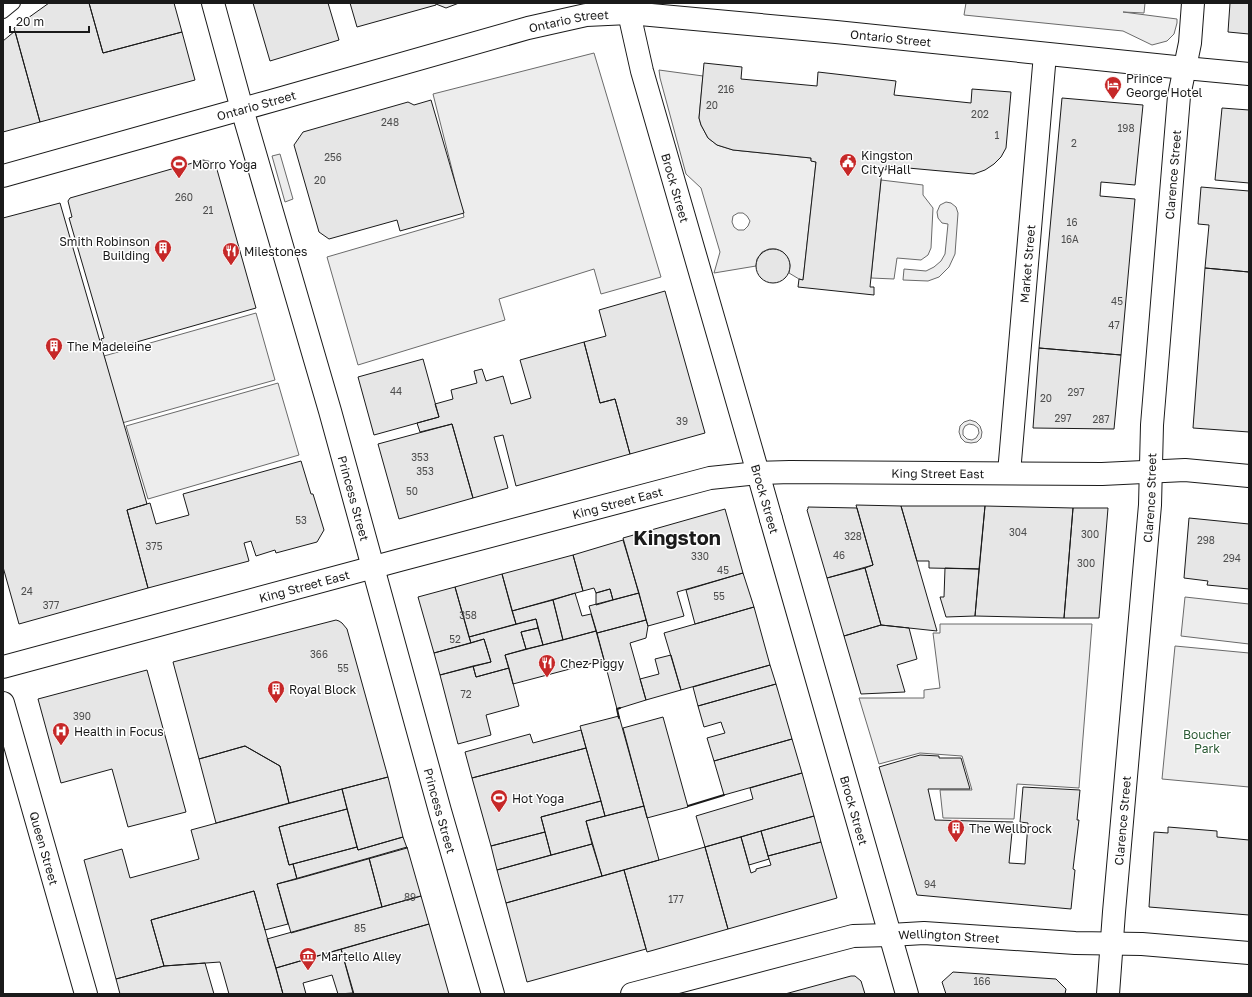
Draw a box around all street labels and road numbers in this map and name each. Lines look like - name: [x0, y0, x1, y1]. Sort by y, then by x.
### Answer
- street label: Ontario Street: [527, 6, 609, 35]
- street label: Ontario Street: [850, 26, 932, 49]
- street label: Ontario Street: [215, 87, 298, 123]
- street label: Clarence Street: [1161, 129, 1184, 220]
- street label: Brock Street: [659, 151, 693, 225]
- street label: Market Street: [1016, 224, 1038, 304]
- street label: Clarence Street: [1139, 453, 1159, 543]
- street label: Princess Street: [335, 454, 373, 543]
- street label: Brock Street: [748, 463, 782, 536]
- street label: King Street East: [891, 465, 985, 481]
- street label: King Street East: [570, 483, 664, 522]
- street label: King Street East: [257, 566, 351, 605]
- street label: Princess Street: [421, 766, 459, 855]
- street label: Brock Street: [837, 774, 872, 847]
- street label: Clarence Street: [1111, 775, 1134, 866]
- street label: Queen Street: [27, 810, 62, 887]
- street label: Wellington Street: [898, 926, 1000, 946]

